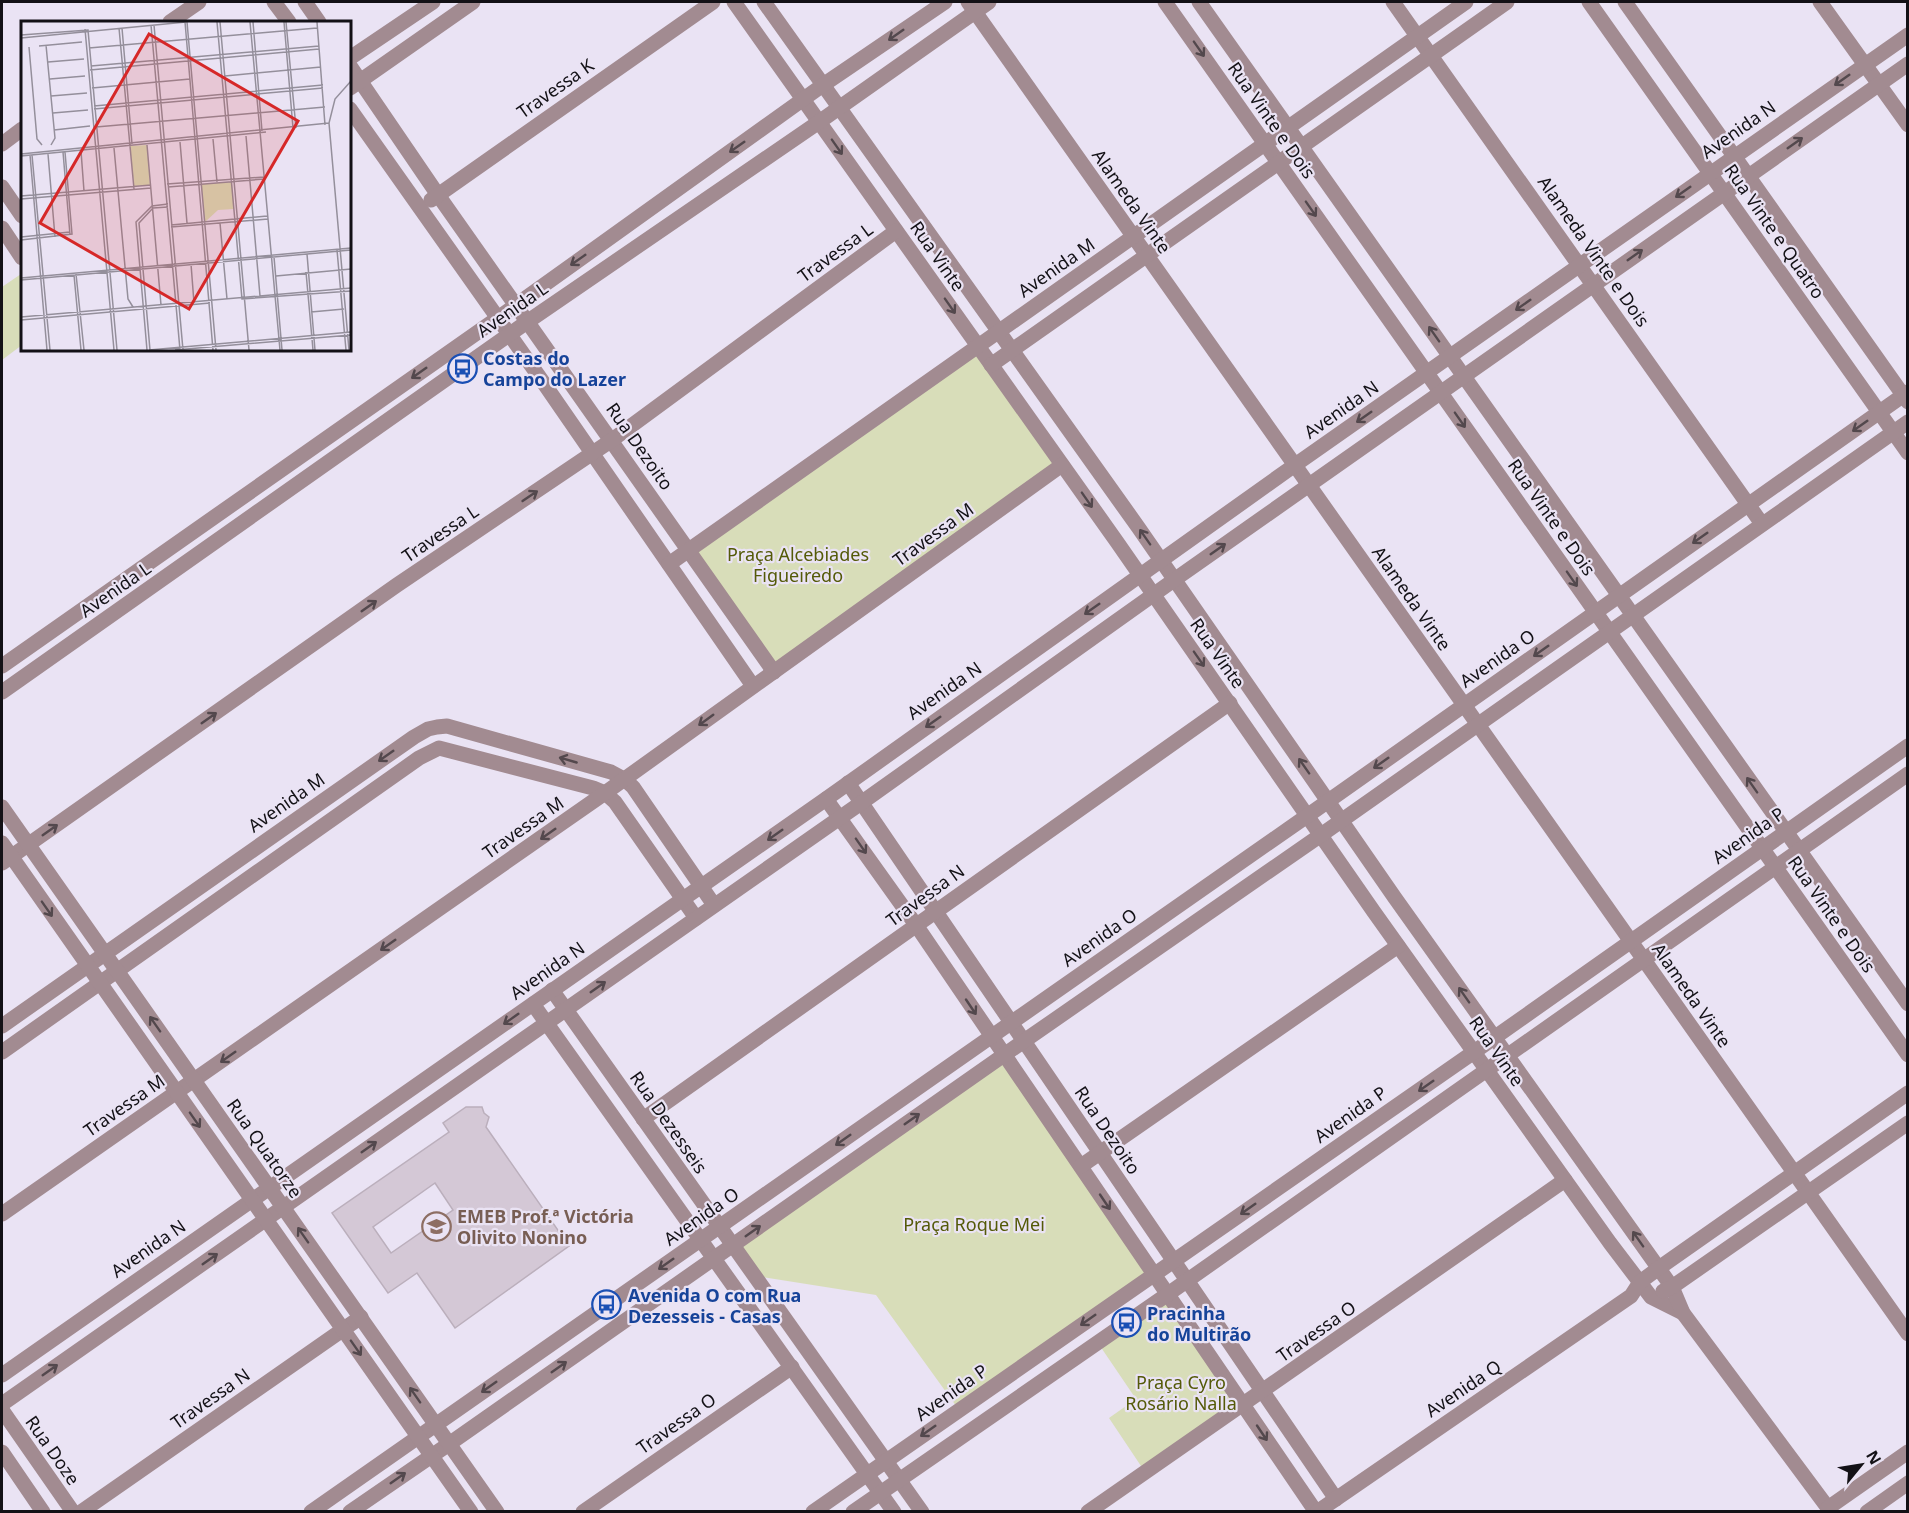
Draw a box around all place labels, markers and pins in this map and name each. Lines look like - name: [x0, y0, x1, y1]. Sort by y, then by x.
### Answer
- place label: Costas do Campo do Lazer: [483, 346, 626, 391]
- bus stop icon: Costas do Campo do Lazer: [446, 352, 478, 384]
- place label: EMEB Prof.ª Victória Olivito Nonino: [457, 1204, 634, 1249]
- school or university icon: EMEB Prof.ª Victória Olivito Nonino: [420, 1210, 452, 1242]
- place label: Avenida O com Rua Dezesseis - Casas: [628, 1283, 801, 1328]
- bus stop icon: Avenida O com Rua Dezesseis - Casas: [591, 1289, 623, 1321]
- place label: Pracinha do Multirão: [1147, 1301, 1251, 1346]
- bus stop icon: Pracinha do Multirão: [1110, 1307, 1142, 1339]

